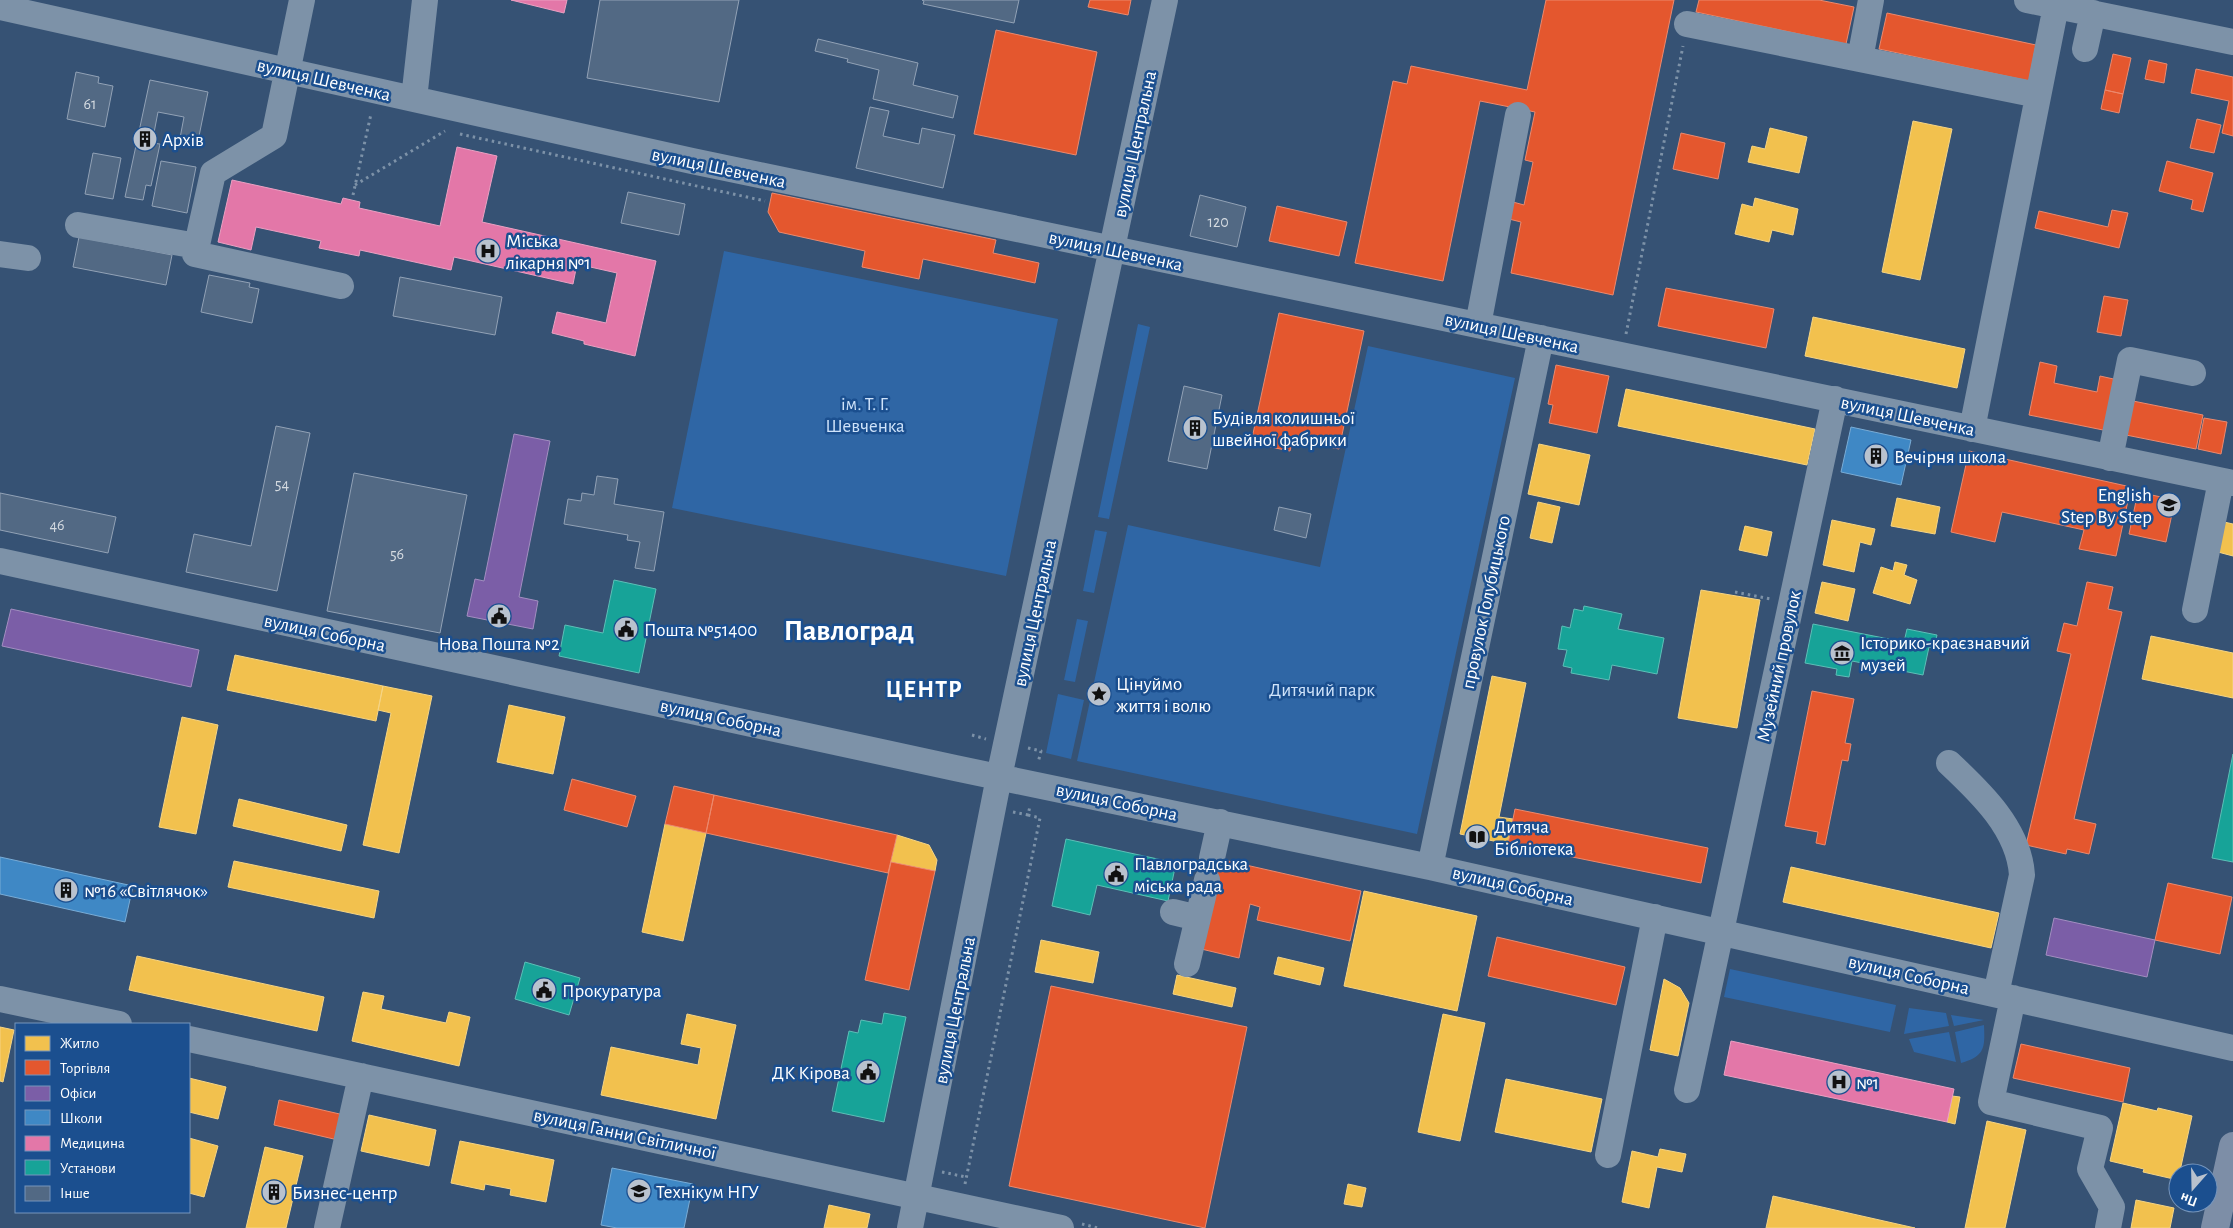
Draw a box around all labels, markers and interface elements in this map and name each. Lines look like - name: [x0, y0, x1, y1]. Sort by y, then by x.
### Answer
- street label: вулиця Шевченка: [255, 56, 393, 105]
- street label: вулиця Центральна: [1111, 69, 1160, 219]
- house number: 61: [83, 96, 97, 112]
- building icon: Архів: [132, 126, 158, 152]
- place label: Архів: [162, 131, 204, 150]
- street label: вулиця Шевченка: [650, 145, 788, 192]
- house number: 120: [1207, 214, 1229, 230]
- street label: вулиця Шевченка: [1047, 228, 1185, 275]
- place label: Міська лікарня №1: [506, 232, 591, 273]
- hospital icon: Міська лікарня №1: [475, 238, 501, 264]
- street label: вулиця Шевченка: [1443, 310, 1581, 357]
- street label: вулиця Шевченка: [1839, 393, 1977, 440]
- park label: ім. Т. Г. Шевченка: [825, 395, 905, 436]
- place label: Будівля колишньої швейної фабрики: [1212, 409, 1355, 450]
- building icon: Будівля колишньої швейної фабрики: [1182, 415, 1208, 441]
- building icon: Вечірня школа: [1863, 443, 1889, 469]
- place label: Вечірня школа: [1894, 448, 2006, 467]
- house number: 54: [275, 476, 289, 492]
- place label: English Step By Step: [2061, 486, 2152, 527]
- school or university icon: English Step By Step: [2156, 492, 2182, 518]
- street label: провулок Голубицького: [1459, 514, 1514, 691]
- house number: 46: [49, 517, 65, 533]
- street label: вулиця Центральна: [1011, 538, 1060, 688]
- house number: 56: [390, 546, 404, 562]
- street label: Музейний провулок: [1754, 589, 1805, 744]
- public building icon: Нова Пошта №2: [486, 603, 512, 629]
- street label: вулиця Соборна: [262, 611, 387, 656]
- public building icon: Пошта №51400: [613, 616, 639, 642]
- district label: Павлоград: [784, 617, 914, 646]
- place label: Пошта №51400: [644, 621, 757, 640]
- place label: Історико-краєзнавчий музей: [1860, 634, 2030, 675]
- place label: Нова Пошта №2: [438, 635, 560, 654]
- museum icon: Історико-краєзнавчий музей: [1829, 640, 1855, 666]
- place label: Цінуймо життя і волю: [1116, 675, 1211, 716]
- district label: ЦЕНТР: [885, 678, 963, 702]
- place icon: Цінуймо життя і волю: [1086, 681, 1112, 707]
- park label: Дитячий парк: [1269, 681, 1375, 700]
- street label: вулиця Соборна: [658, 696, 783, 741]
- street label: вулиця Соборна: [1054, 780, 1179, 825]
- place label: Дитяча Бiблiотека: [1494, 818, 1574, 859]
- library icon: Дитяча Бiблiотека: [1464, 824, 1490, 850]
- place label: Павлоградська міська рада: [1134, 855, 1249, 896]
- public building icon: Павлоградська міська рада: [1103, 861, 1129, 887]
- street label: вулиця Соборна: [1450, 863, 1575, 910]
- building icon: №16 «Світлячок»: [53, 877, 79, 903]
- place label: №16 «Світлячок»: [84, 882, 208, 901]
- street label: вулиця Центральна: [932, 935, 979, 1086]
- street label: вулиця Соборна: [1846, 952, 1971, 999]
- public building icon: Прокуратура: [531, 977, 557, 1003]
- place label: Прокуратура: [562, 982, 662, 1001]
- legend: [15, 1023, 190, 1213]
- text: Житло: [60, 1036, 99, 1051]
- public building icon: ДК Кірова: [855, 1059, 881, 1085]
- text: Торгівля: [60, 1061, 110, 1076]
- place label: ДК Кірова: [772, 1064, 850, 1083]
- hospital icon: №1: [1826, 1069, 1852, 1095]
- place label: №1: [1856, 1074, 1879, 1093]
- text: Офіси: [60, 1086, 97, 1101]
- street label: вулиця Ганни Світличної: [532, 1106, 718, 1163]
- text: Школи: [60, 1111, 102, 1126]
- text: Медицина: [60, 1136, 125, 1151]
- text: Установи: [60, 1161, 116, 1176]
- north arrow: [2168, 1163, 2218, 1213]
- school or university icon: Технікум НГУ: [626, 1178, 652, 1204]
- building icon: Бизнес-центр: [261, 1179, 287, 1205]
- place label: Технікум НГУ: [656, 1183, 759, 1202]
- place label: Бизнес-центр: [292, 1184, 398, 1203]
- text: Інше: [60, 1186, 90, 1201]
- text: Пн: [2178, 1190, 2199, 1209]

